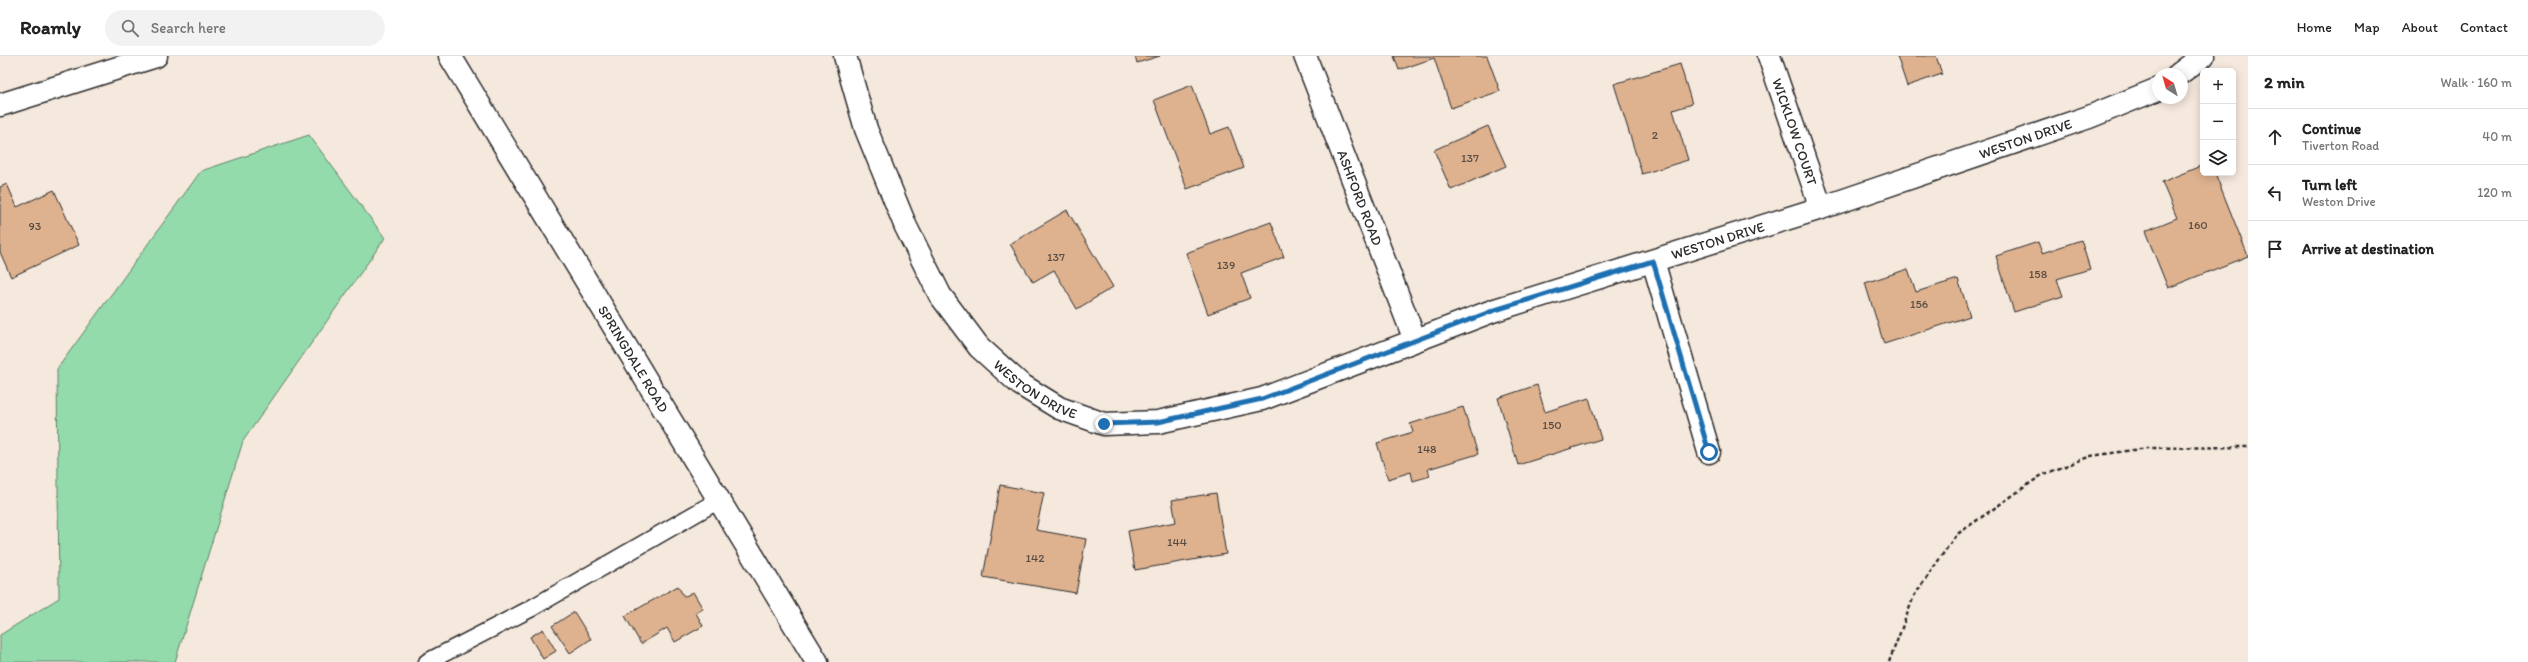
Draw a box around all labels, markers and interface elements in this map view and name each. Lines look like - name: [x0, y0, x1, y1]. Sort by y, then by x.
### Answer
- search box: [105, 10, 385, 46]
- text: Roamly: [20, 16, 81, 39]
- icon: search: [119, 17, 141, 39]
- text: Search here: [151, 19, 226, 37]
- text: Home: [2297, 19, 2332, 36]
- text: Map: [2354, 19, 2380, 36]
- text: About: [2402, 19, 2438, 36]
- text: Contact: [2460, 19, 2508, 36]
- north arrow: [2152, 68, 2188, 104]
- map controls: [2200, 68, 2236, 176]
- button: +: [2200, 68, 2236, 104]
- text: 2 min: [2264, 72, 2304, 92]
- text: Walk · 160 m: [2441, 75, 2512, 90]
- street label: WICKLOW COURT: [1768, 76, 1821, 188]
- button: −: [2200, 104, 2236, 140]
- street label: WESTON DRIVE: [1977, 115, 2074, 163]
- text: Continue: [2302, 120, 2361, 138]
- icon: ahead: [2264, 126, 2286, 148]
- house number: 2: [1652, 128, 1659, 142]
- text: 40 m: [2482, 129, 2512, 144]
- text: Tiverton Road: [2302, 138, 2379, 153]
- button: layers: [2200, 140, 2236, 176]
- street label: ASHFORD ROAD: [1333, 148, 1386, 248]
- house number: 137: [1461, 151, 1479, 165]
- text: Turn left: [2302, 176, 2357, 194]
- icon: left: [2264, 182, 2286, 204]
- text: 120 m: [2477, 185, 2512, 200]
- text: Weston Drive: [2302, 194, 2376, 209]
- street label: WESTON DRIVE: [1669, 218, 1767, 263]
- house number: 160: [2188, 218, 2208, 232]
- house number: 93: [29, 219, 42, 233]
- icon: arrive: [2264, 238, 2286, 260]
- text: Arrive at destination: [2302, 240, 2434, 258]
- house number: 137: [1047, 250, 1065, 264]
- house number: 139: [1217, 258, 1235, 272]
- house number: 158: [2029, 267, 2048, 281]
- house number: 156: [1910, 297, 1928, 311]
- street label: SPRINGDALE ROAD: [594, 302, 672, 416]
- street label: WESTON DRIVE: [990, 356, 1079, 423]
- route end: [1095, 415, 1113, 433]
- house number: 150: [1542, 418, 1562, 432]
- house number: 148: [1417, 442, 1437, 456]
- route start: [1700, 443, 1718, 461]
- house number: 144: [1167, 535, 1187, 549]
- house number: 142: [1025, 551, 1045, 565]

